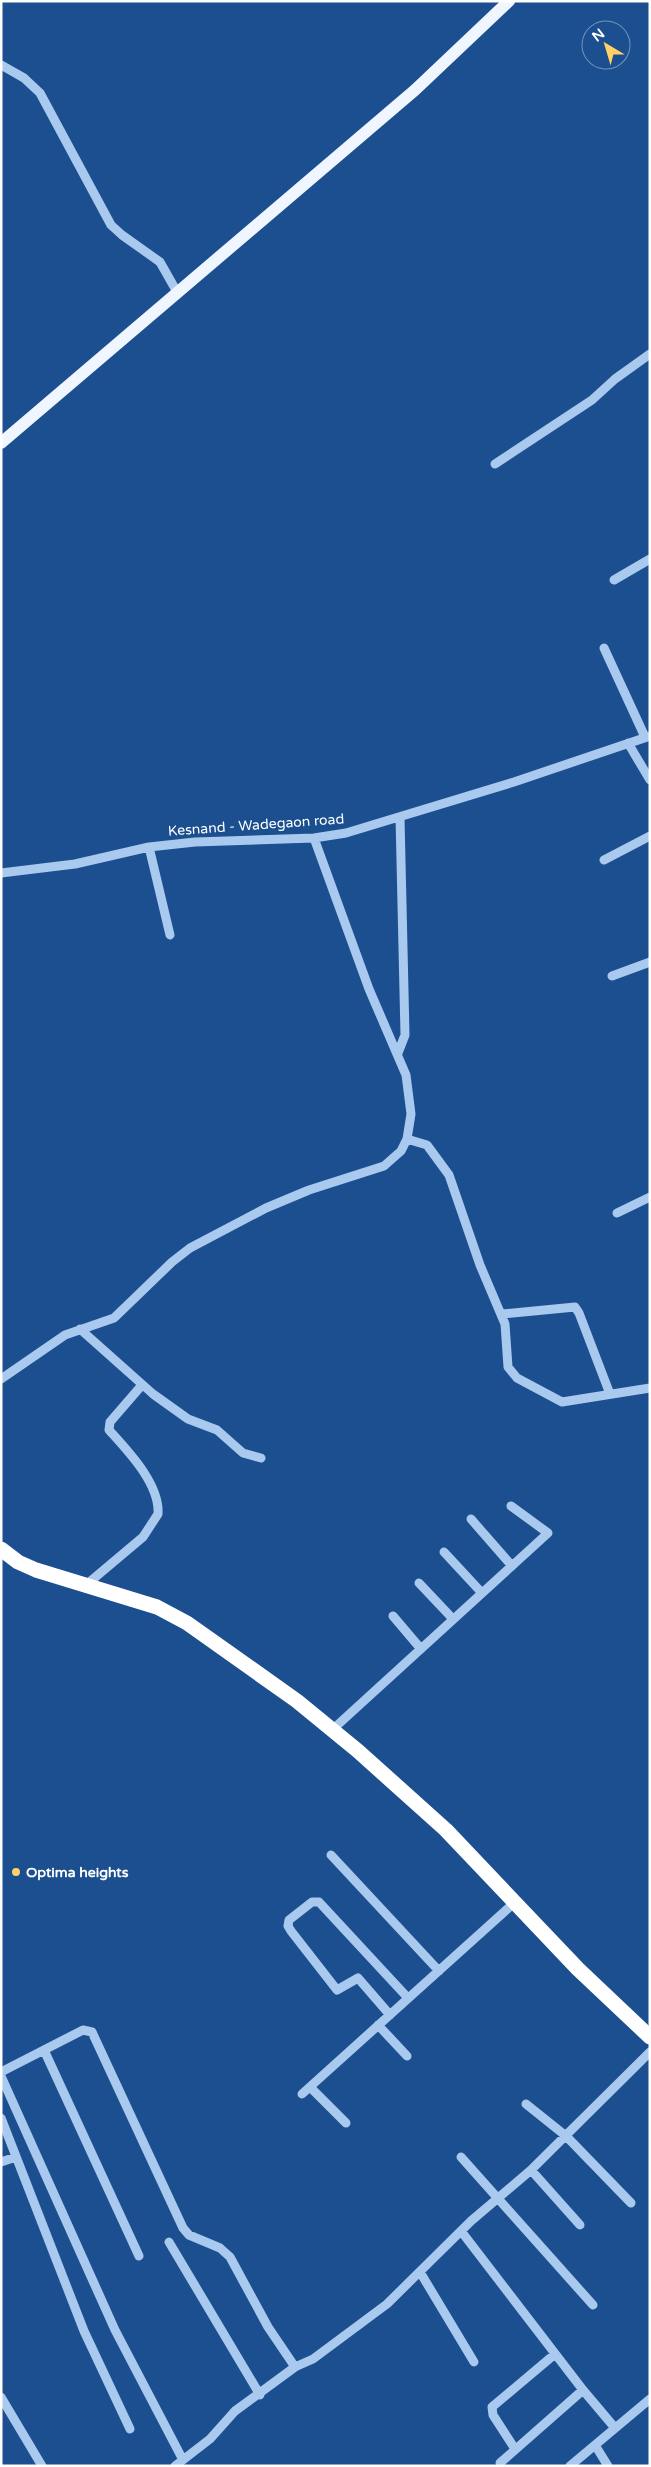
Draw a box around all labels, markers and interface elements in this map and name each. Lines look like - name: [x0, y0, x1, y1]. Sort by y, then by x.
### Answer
- north arrow: [581, 20, 631, 70]
- text: N: [589, 25, 608, 45]
- street label: Kesnand - Wadegaon road: [167, 810, 345, 840]
- place label: Optima heights: [26, 1864, 129, 1881]
- marker: Optima heights: [10, 1866, 22, 1878]

